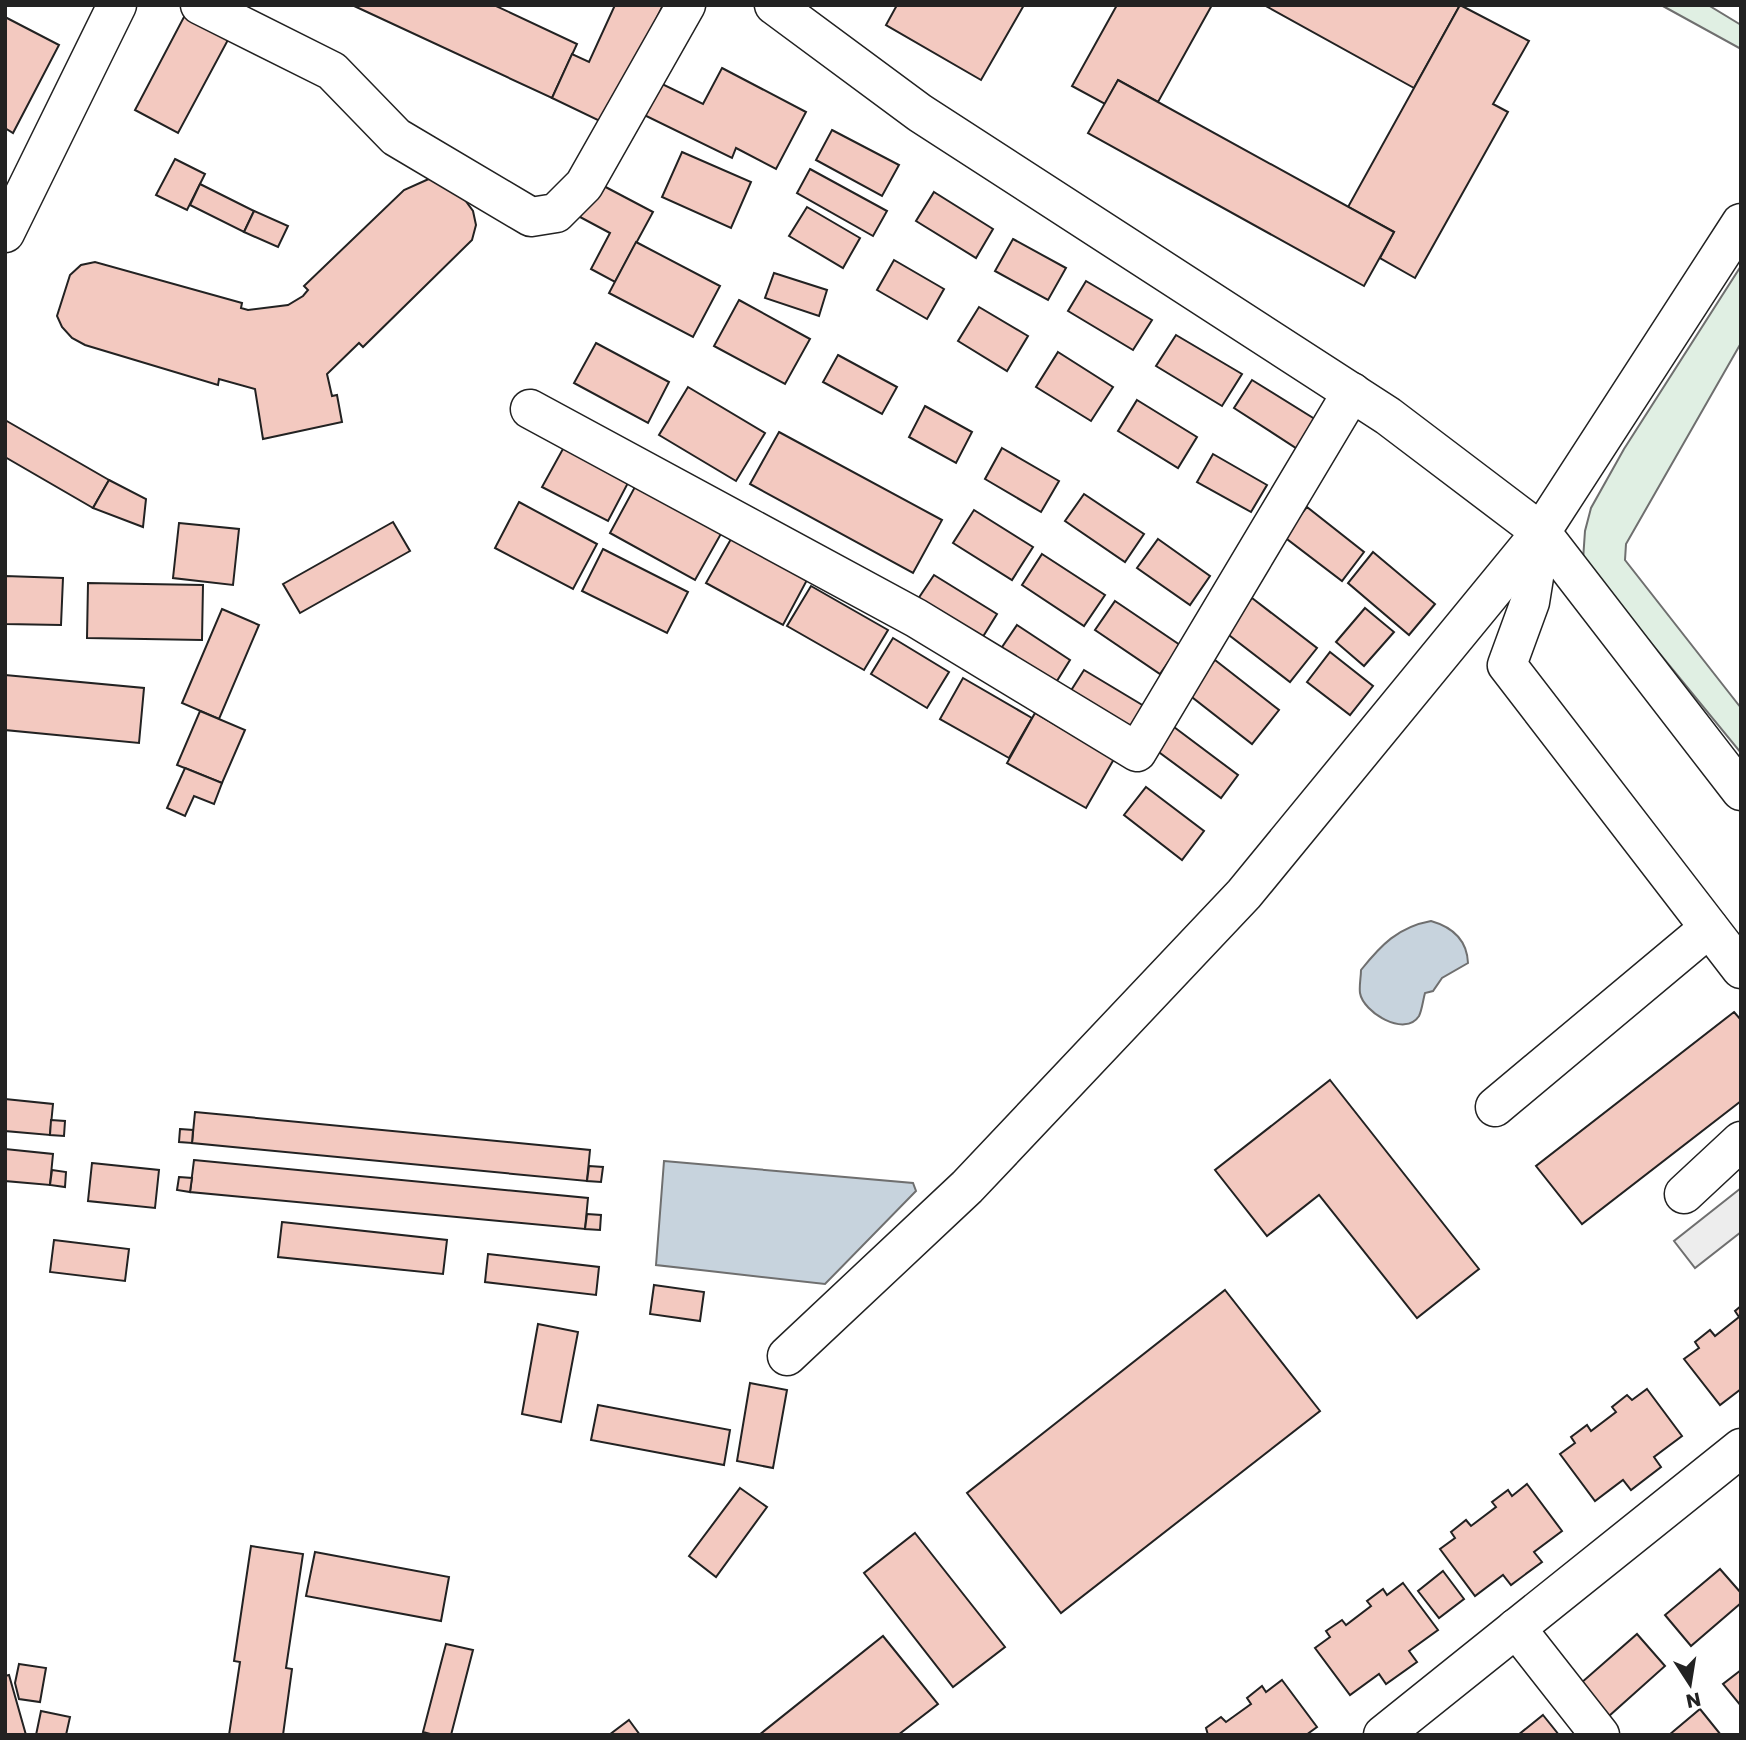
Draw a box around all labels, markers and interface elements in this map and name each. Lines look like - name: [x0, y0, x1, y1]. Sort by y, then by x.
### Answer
- north arrow: [1655, 1649, 1725, 1719]
- text: N: [1684, 1685, 1703, 1715]

